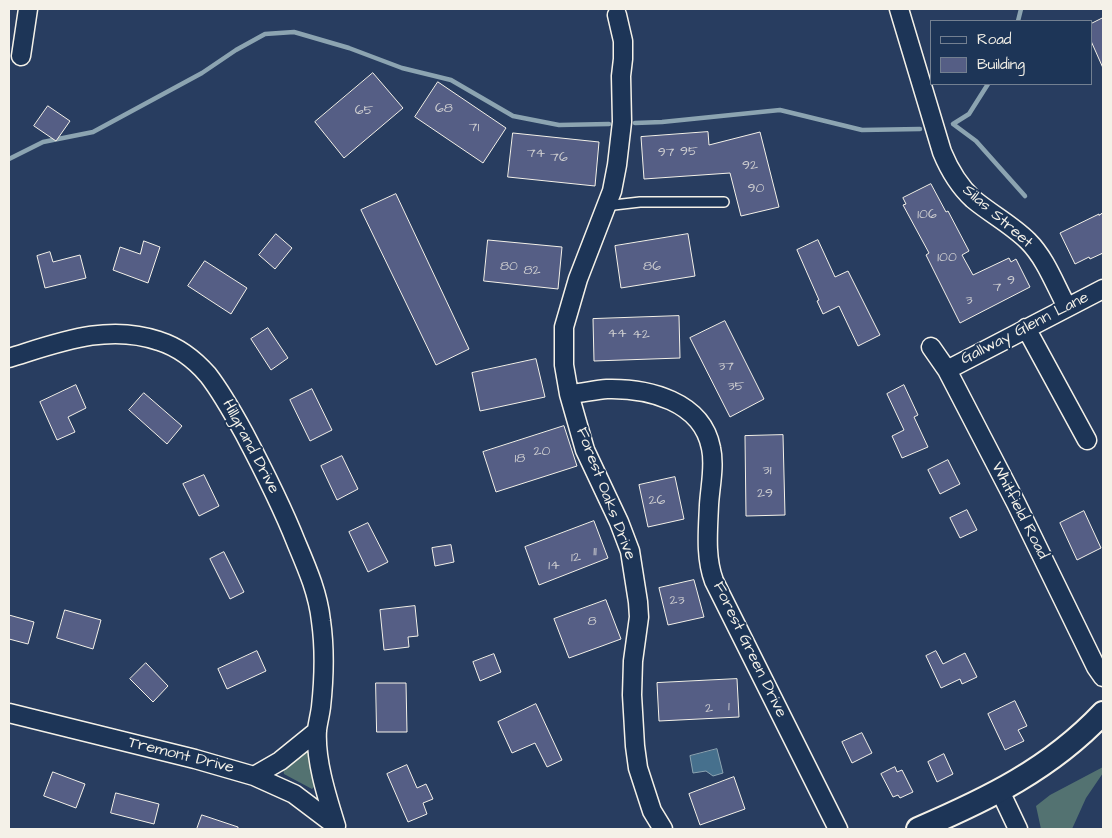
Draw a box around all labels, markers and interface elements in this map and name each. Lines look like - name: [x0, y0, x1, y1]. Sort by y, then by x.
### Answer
- legend: [930, 20, 1092, 85]
- text: Road: [977, 29, 1011, 50]
- text: Building: [977, 54, 1025, 75]
- house number: 68: [435, 101, 453, 117]
- house number: 65: [355, 103, 373, 119]
- house number: 71: [469, 120, 479, 136]
- house number: 95: [680, 144, 698, 160]
- house number: 97: [658, 145, 674, 161]
- house number: 74: [527, 146, 545, 162]
- house number: 76: [550, 150, 568, 166]
- house number: 92: [742, 158, 758, 174]
- house number: 90: [748, 181, 764, 197]
- street label: Silas Street: [958, 181, 1036, 253]
- house number: 106: [917, 207, 937, 223]
- house number: 100: [937, 250, 957, 266]
- house number: 80: [500, 259, 518, 275]
- house number: 86: [643, 259, 661, 275]
- house number: 82: [523, 263, 541, 279]
- house number: 9: [1007, 273, 1015, 289]
- house number: 7: [993, 280, 1001, 296]
- street label: Gallway Glenn Lane: [958, 288, 1092, 370]
- house number: 3: [965, 293, 973, 309]
- house number: 44: [607, 326, 627, 342]
- house number: 42: [632, 327, 650, 343]
- house number: 37: [718, 359, 734, 375]
- house number: 35: [727, 379, 745, 395]
- street label: Hillgrand Drive: [217, 397, 283, 497]
- street label: Forest Oaks Drive: [571, 425, 639, 563]
- house number: 20: [534, 444, 550, 460]
- house number: 18: [515, 451, 525, 467]
- street label: Whitfield Road: [986, 459, 1052, 563]
- house number: 31: [763, 463, 771, 479]
- house number: 29: [757, 486, 773, 502]
- house number: 26: [649, 493, 665, 509]
- house number: 11: [593, 544, 597, 560]
- house number: 12: [571, 550, 581, 566]
- house number: 14: [548, 558, 560, 574]
- street label: Forest Green Drive: [708, 579, 790, 721]
- house number: 23: [669, 593, 685, 609]
- house number: 8: [587, 614, 597, 630]
- house number: 1: [728, 699, 730, 715]
- house number: 2: [705, 701, 713, 717]
- street label: Tremont Drive: [126, 734, 236, 778]

